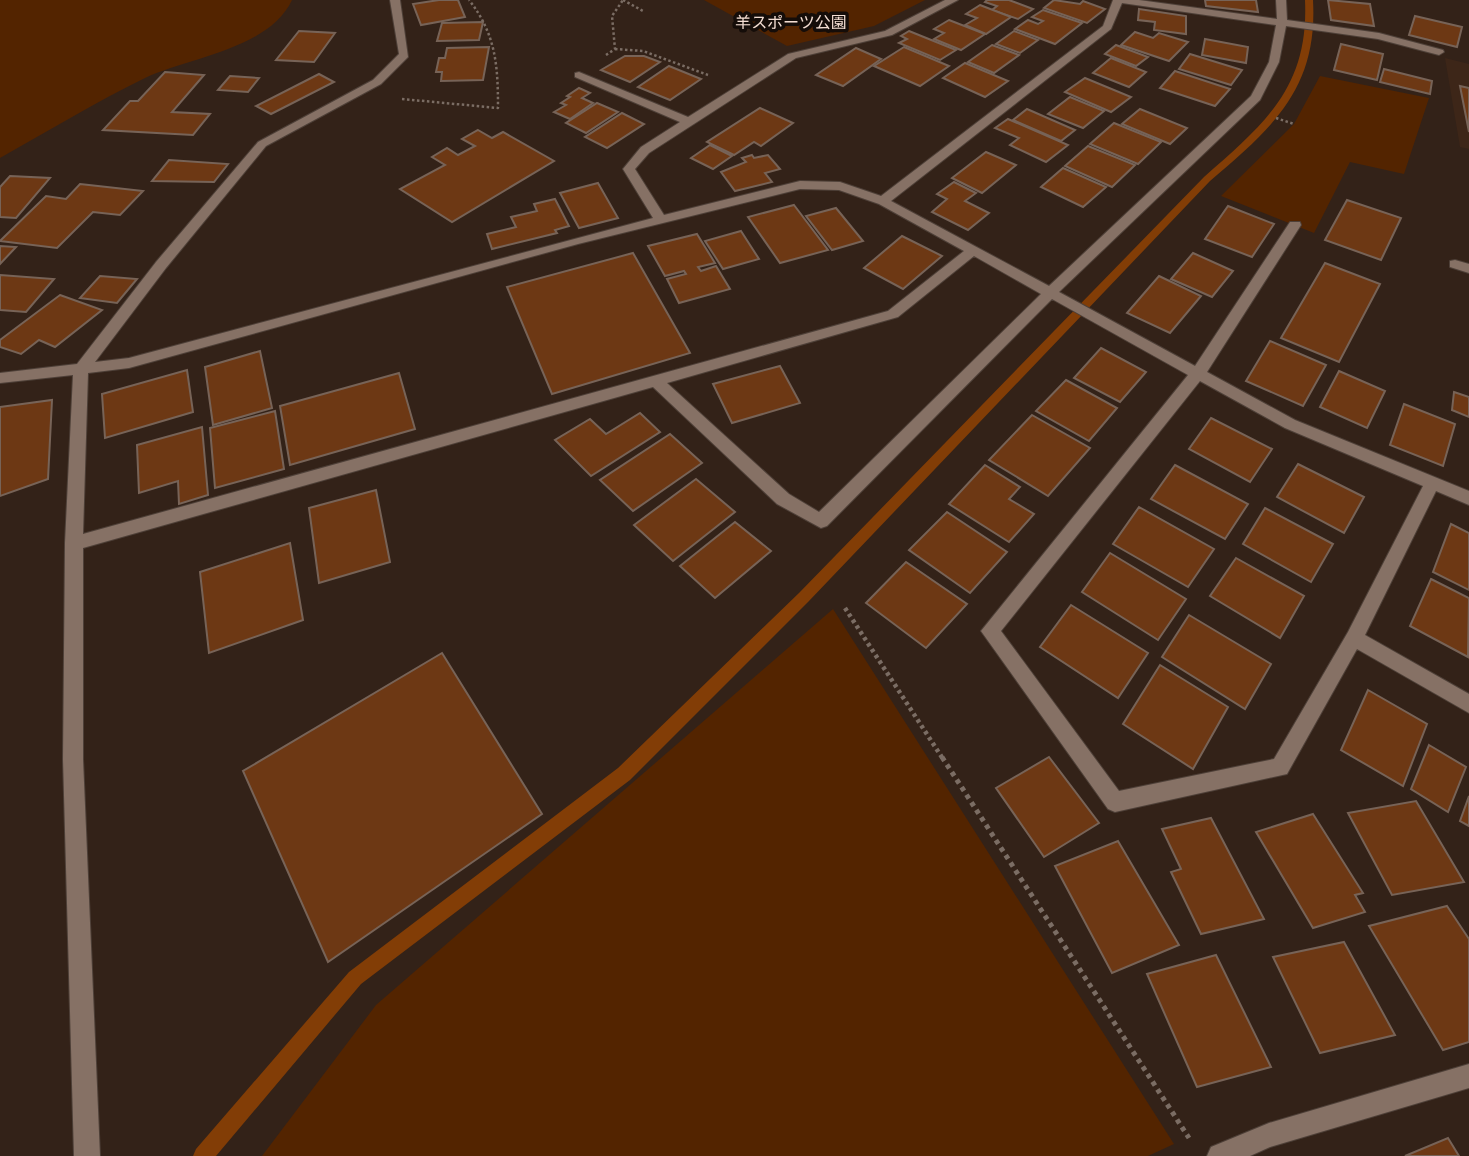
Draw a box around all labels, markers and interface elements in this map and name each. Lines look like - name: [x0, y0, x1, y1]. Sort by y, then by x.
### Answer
- park label: 羊スポーツ公園: [735, 13, 847, 32]

